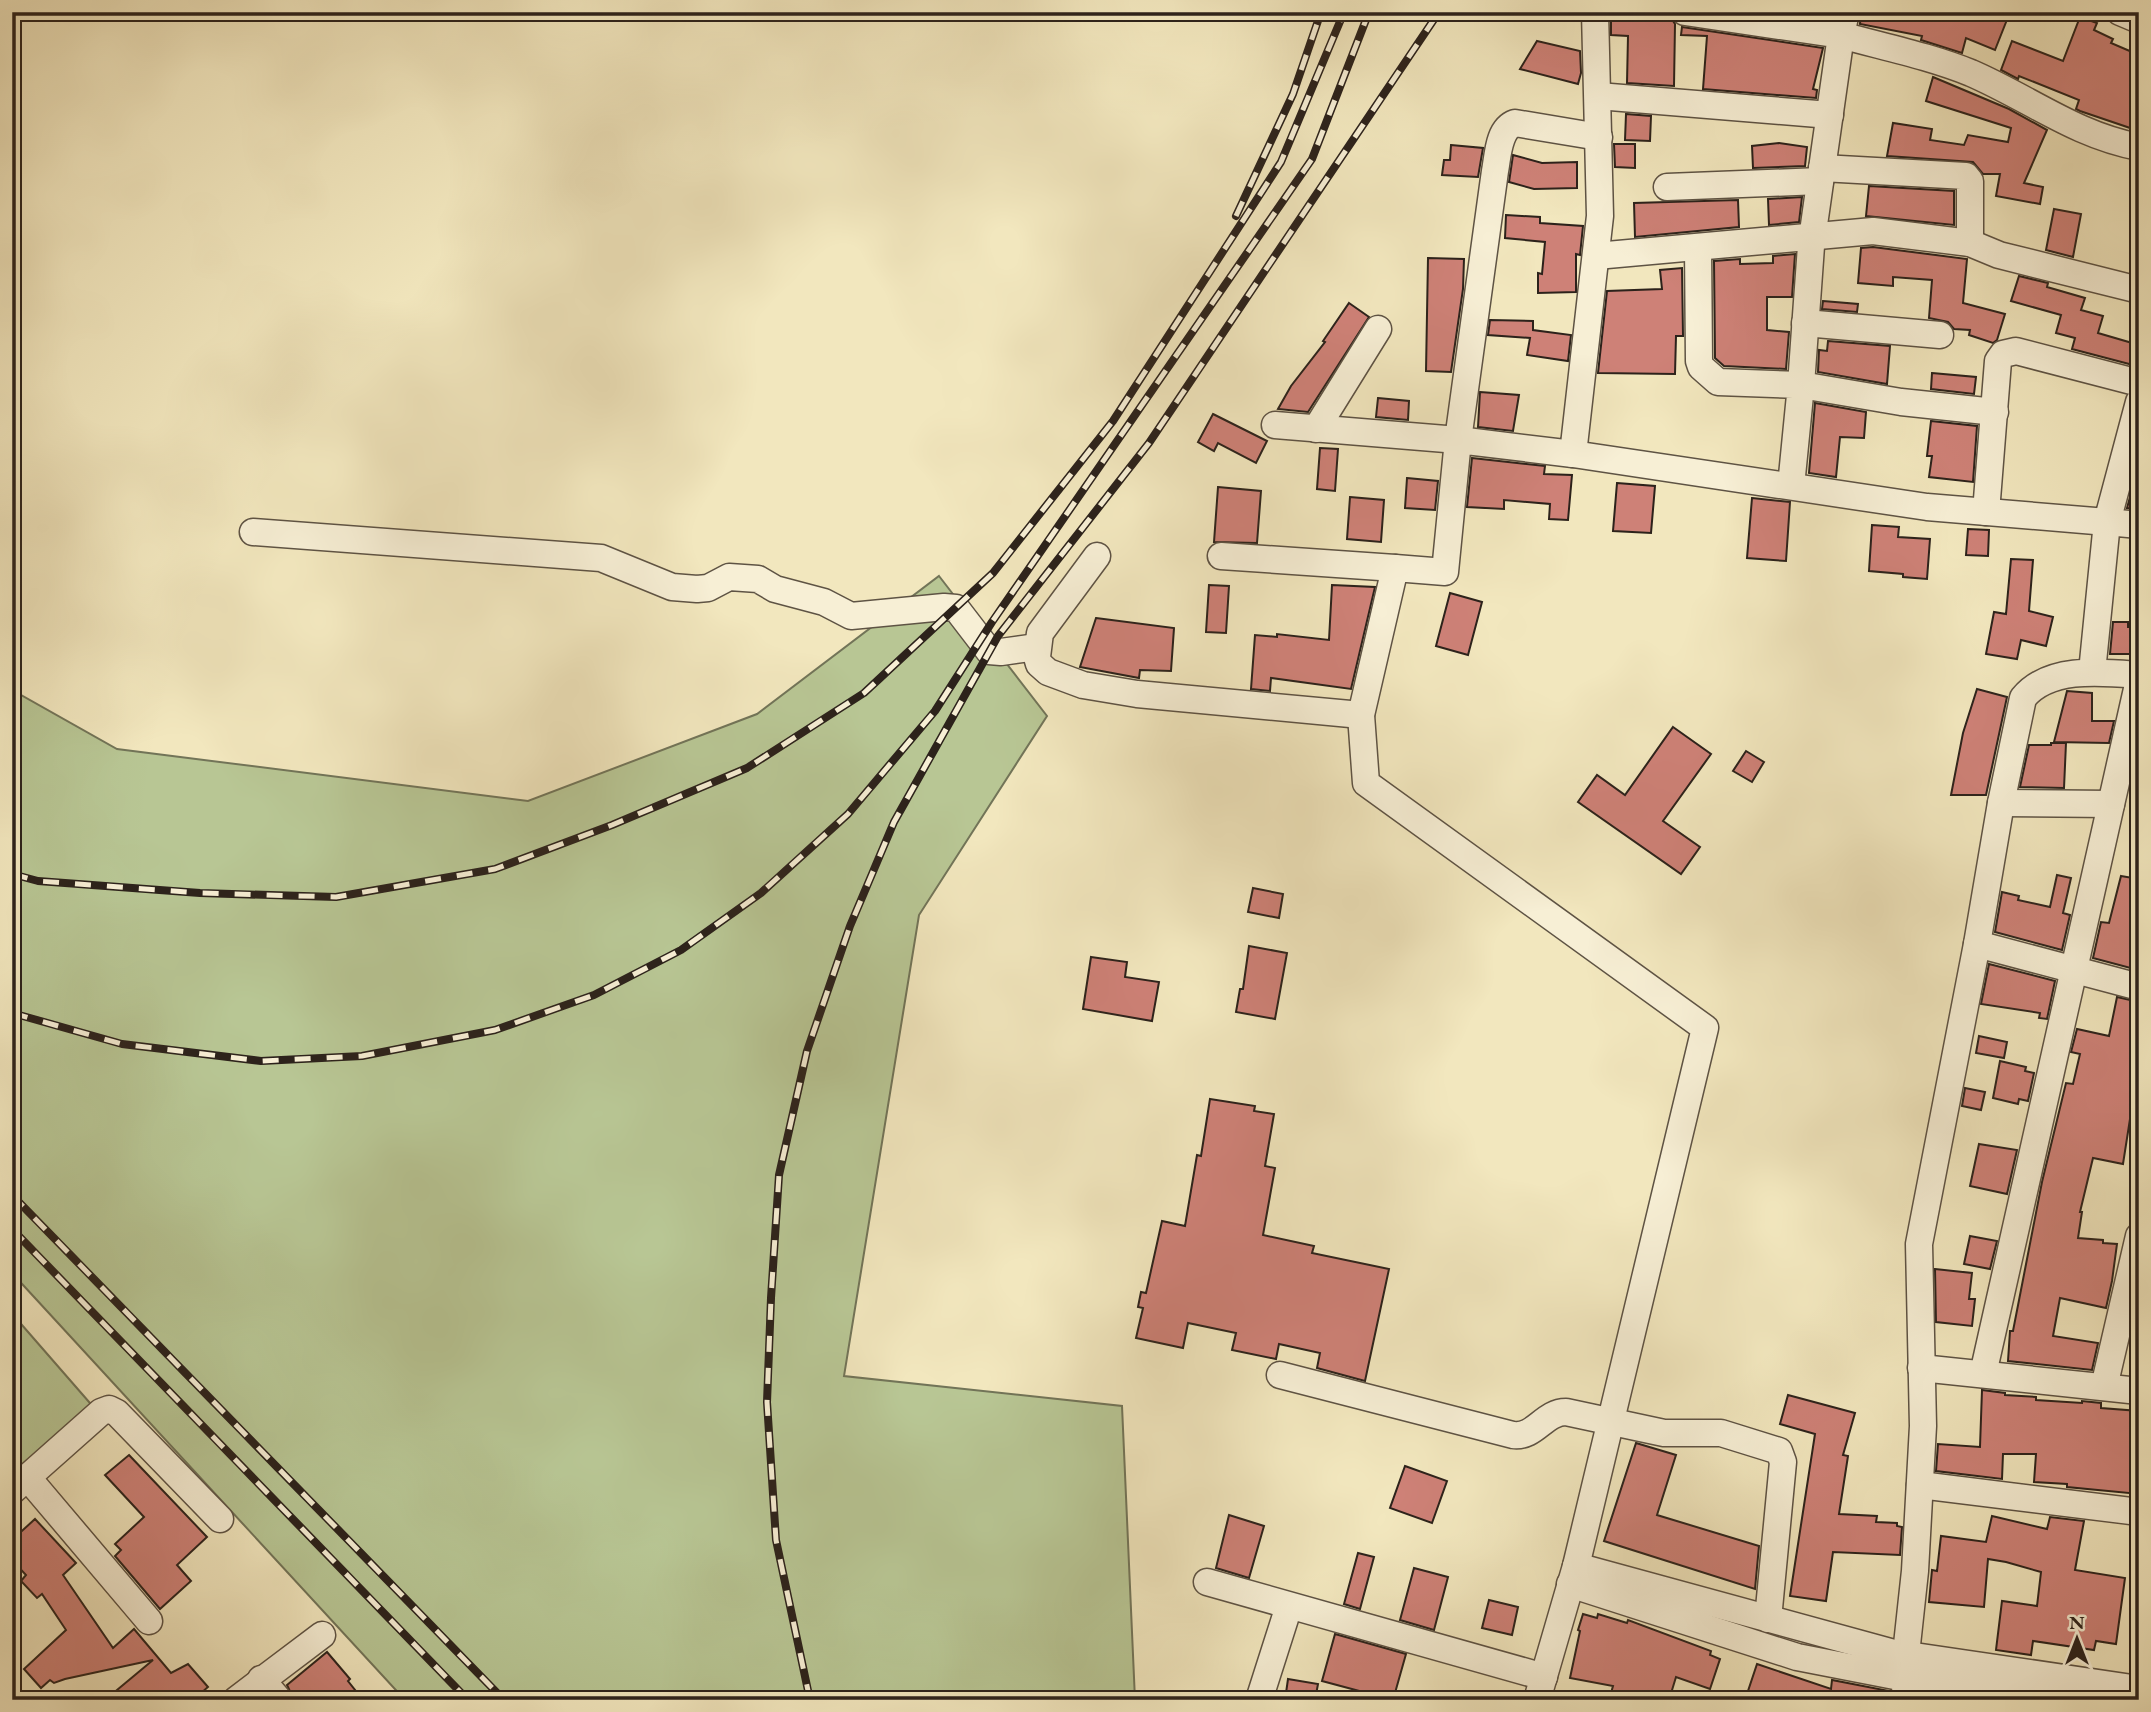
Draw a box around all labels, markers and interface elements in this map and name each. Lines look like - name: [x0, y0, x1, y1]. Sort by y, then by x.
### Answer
- north arrow: [2042, 1604, 2112, 1674]
- text: N: [2069, 1610, 2085, 1635]

